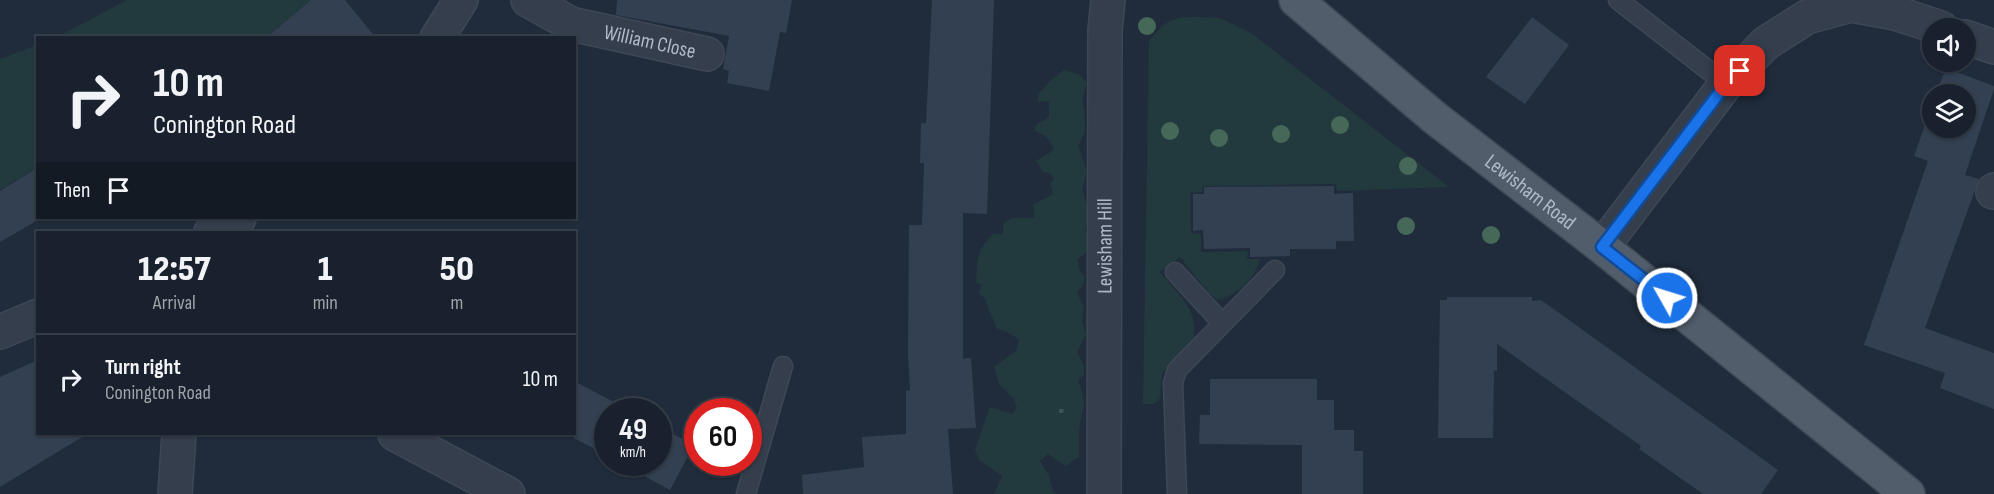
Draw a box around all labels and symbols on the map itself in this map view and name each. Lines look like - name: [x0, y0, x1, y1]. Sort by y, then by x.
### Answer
- street label: William Close: [601, 20, 698, 64]
- pin: [1714, 45, 1765, 96]
- street label: Lewisham Road: [1480, 149, 1581, 235]
- street label: Lewisham Hill: [1092, 198, 1118, 294]
- position arrow: [1635, 266, 1699, 330]
- speed limit sign: 60: [684, 398, 762, 476]

